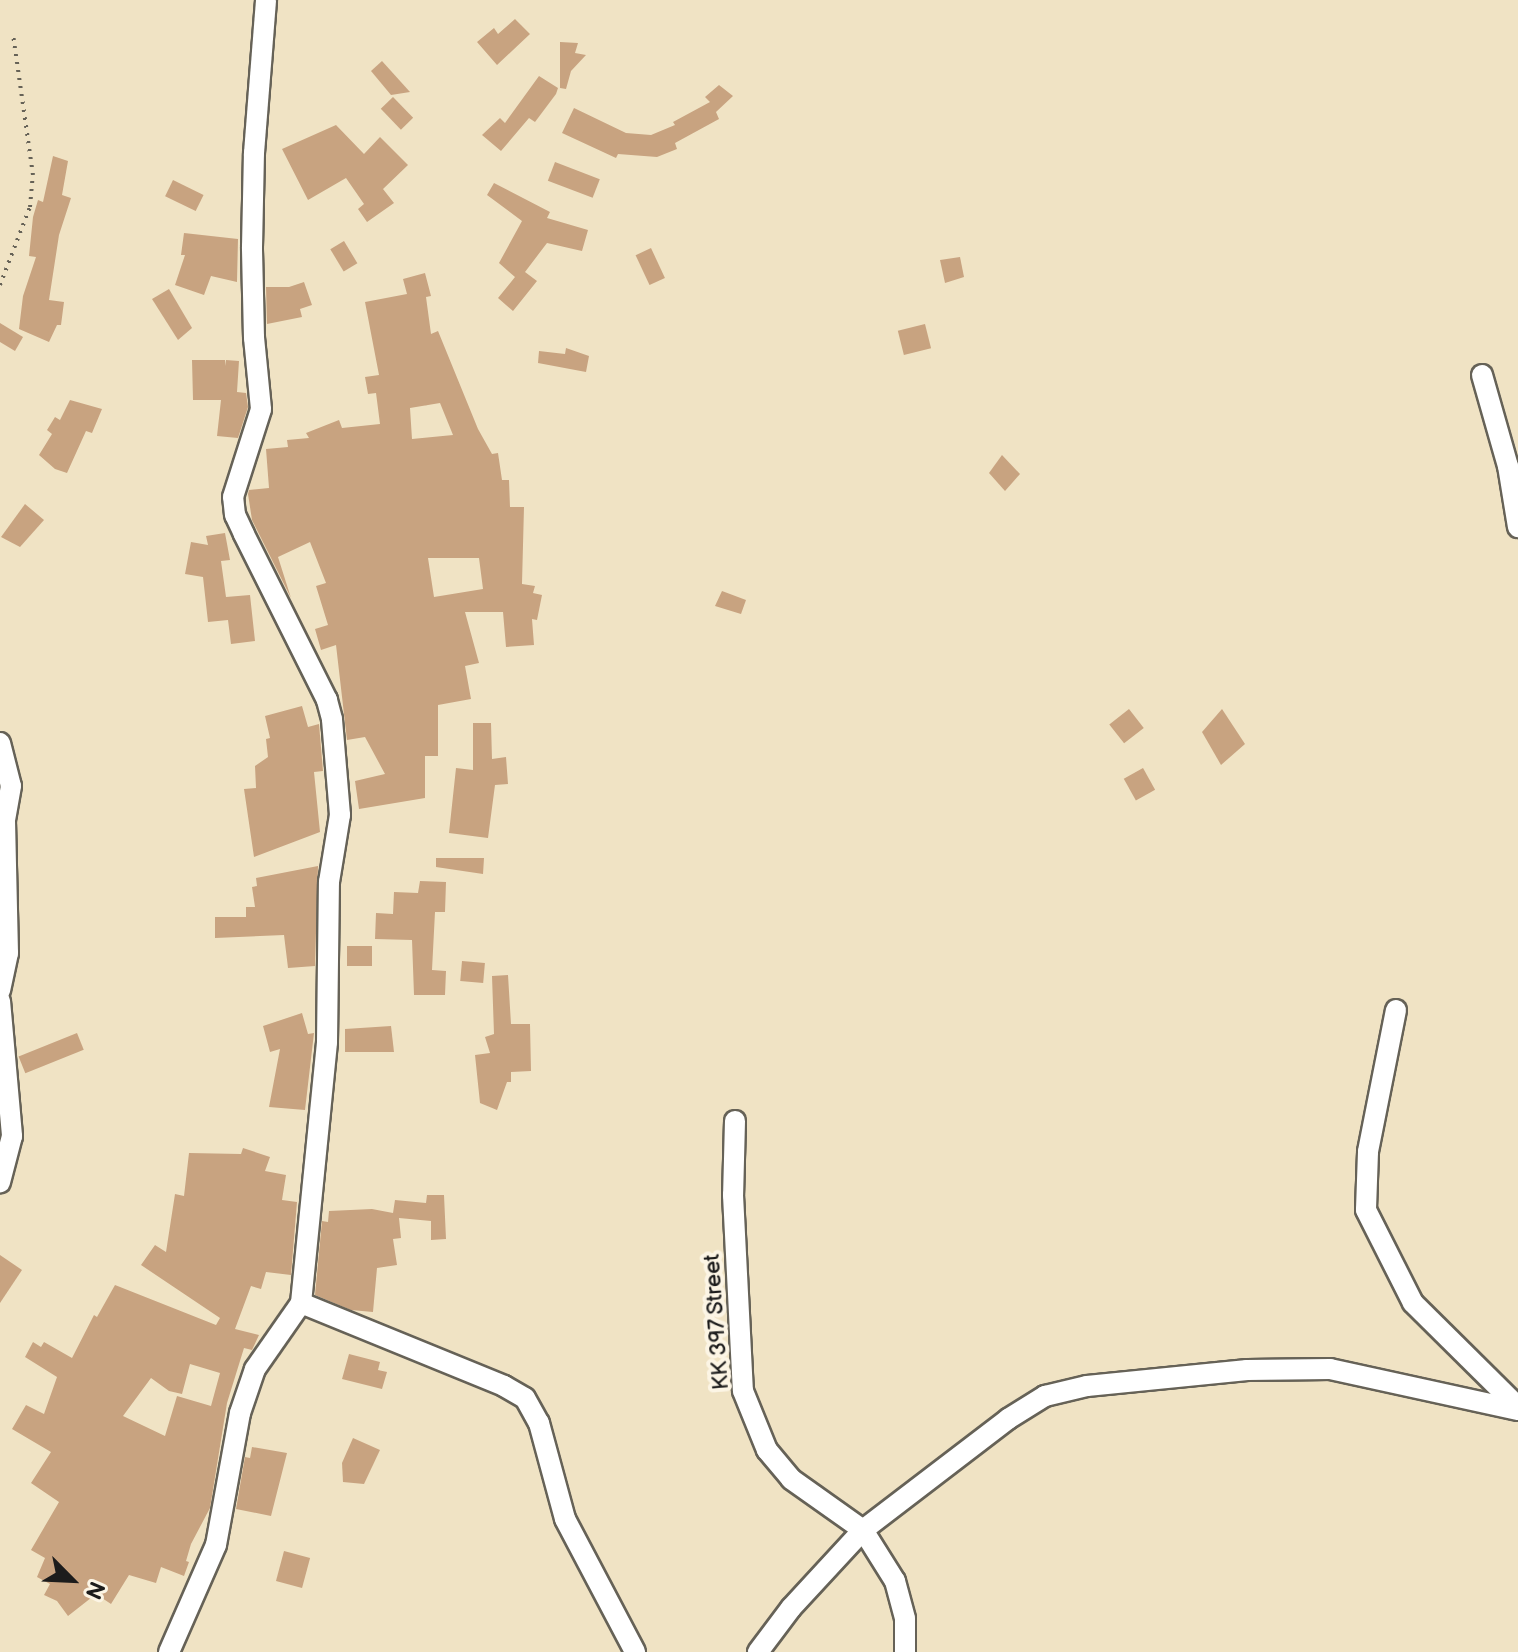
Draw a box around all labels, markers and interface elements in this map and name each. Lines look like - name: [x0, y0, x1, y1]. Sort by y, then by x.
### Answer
- street label: KK 397 Street: [699, 1252, 735, 1392]
- north arrow: [32, 1540, 112, 1620]
- text: N: [79, 1577, 110, 1603]

